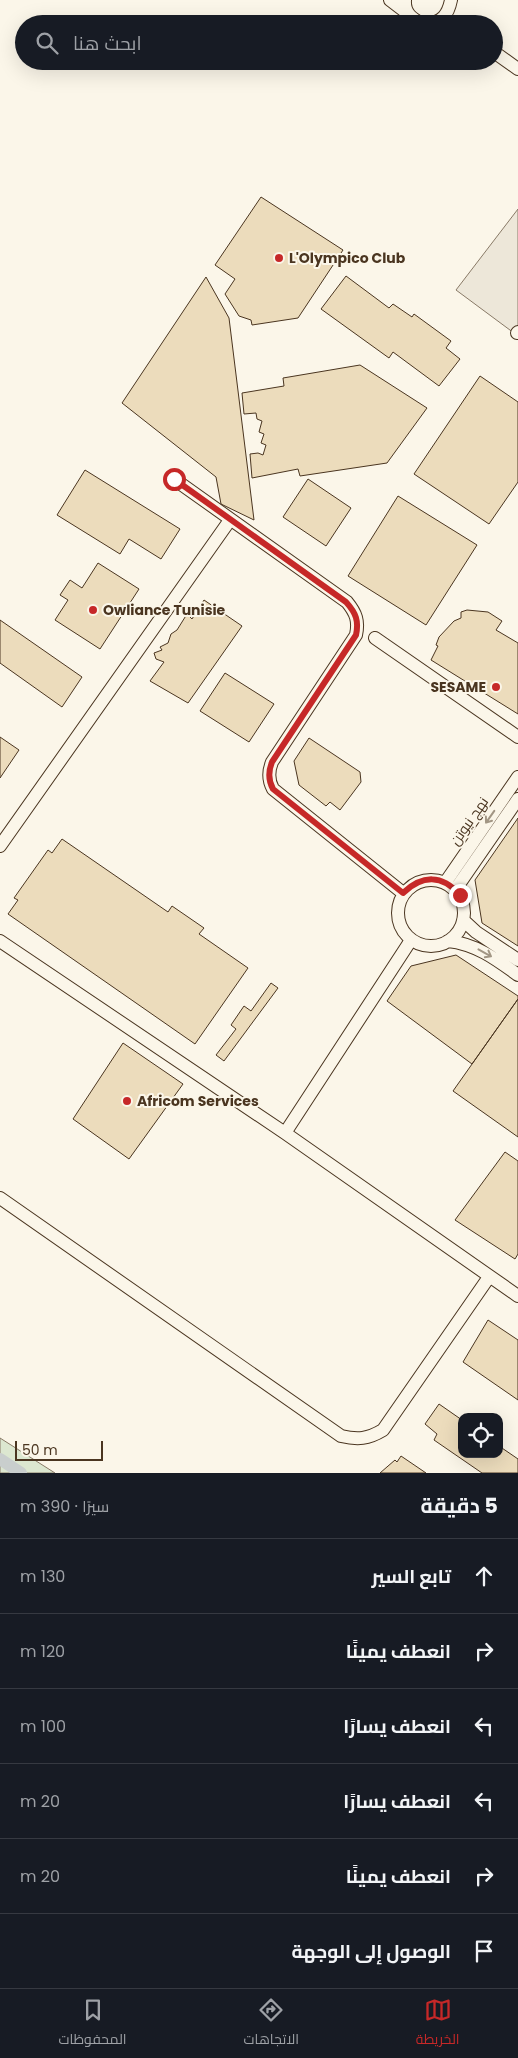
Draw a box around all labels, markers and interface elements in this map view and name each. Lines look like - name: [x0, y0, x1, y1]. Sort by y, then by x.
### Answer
- search box: [15, 15, 503, 70]
- icon: search: [33, 29, 61, 57]
- text: ابحث هنا: [73, 30, 142, 57]
- place label: L'Olympico Club: [289, 248, 406, 268]
- marker: L'Olympico Club: [273, 252, 285, 264]
- route start: [163, 468, 186, 491]
- place label: Owliance Tunisie: [103, 600, 226, 620]
- marker: Owliance Tunisie: [87, 604, 99, 616]
- place label: SESAME: [430, 677, 486, 697]
- marker: SESAME: [490, 681, 502, 693]
- street label: نهج نيوتن: [445, 793, 493, 849]
- one-way arrow: [485, 810, 495, 824]
- route end: [449, 884, 472, 907]
- one-way arrow: [478, 948, 493, 958]
- place label: Africom Services: [137, 1091, 259, 1111]
- marker: Africom Services: [121, 1095, 133, 1107]
- map controls: [458, 1413, 503, 1458]
- button: locate: [458, 1413, 503, 1458]
- scale bar: [15, 1438, 102, 1461]
- text: 50 m: [22, 1440, 58, 1460]
- text: 5 دقيقة: [421, 1491, 498, 1520]
- text: سيرًا · 390 m: [20, 1495, 109, 1518]
- icon: ahead: [470, 1562, 498, 1590]
- text: تابع السير: [371, 1563, 451, 1590]
- text: 130 m: [20, 1565, 65, 1588]
- icon: right: [470, 1637, 498, 1665]
- text: انعطف يمينًا: [346, 1638, 451, 1665]
- text: 120 m: [20, 1640, 65, 1663]
- icon: left: [470, 1712, 498, 1740]
- text: انعطف يسارًا: [343, 1713, 451, 1740]
- text: 100 m: [20, 1715, 66, 1738]
- icon: left: [470, 1787, 498, 1815]
- text: انعطف يسارًا: [343, 1788, 451, 1815]
- text: 20 m: [20, 1790, 60, 1813]
- icon: right: [470, 1862, 498, 1890]
- text: انعطف يمينًا: [346, 1863, 451, 1890]
- text: 20 m: [20, 1865, 60, 1888]
- icon: arrive: [470, 1937, 498, 1965]
- text: الوصول إلى الوجهة: [292, 1938, 451, 1965]
- tab: المحفوظات: [58, 1996, 127, 2052]
- tab: الاتجاهات: [244, 1996, 299, 2052]
- tab: الخريطة: [416, 1996, 460, 2052]

